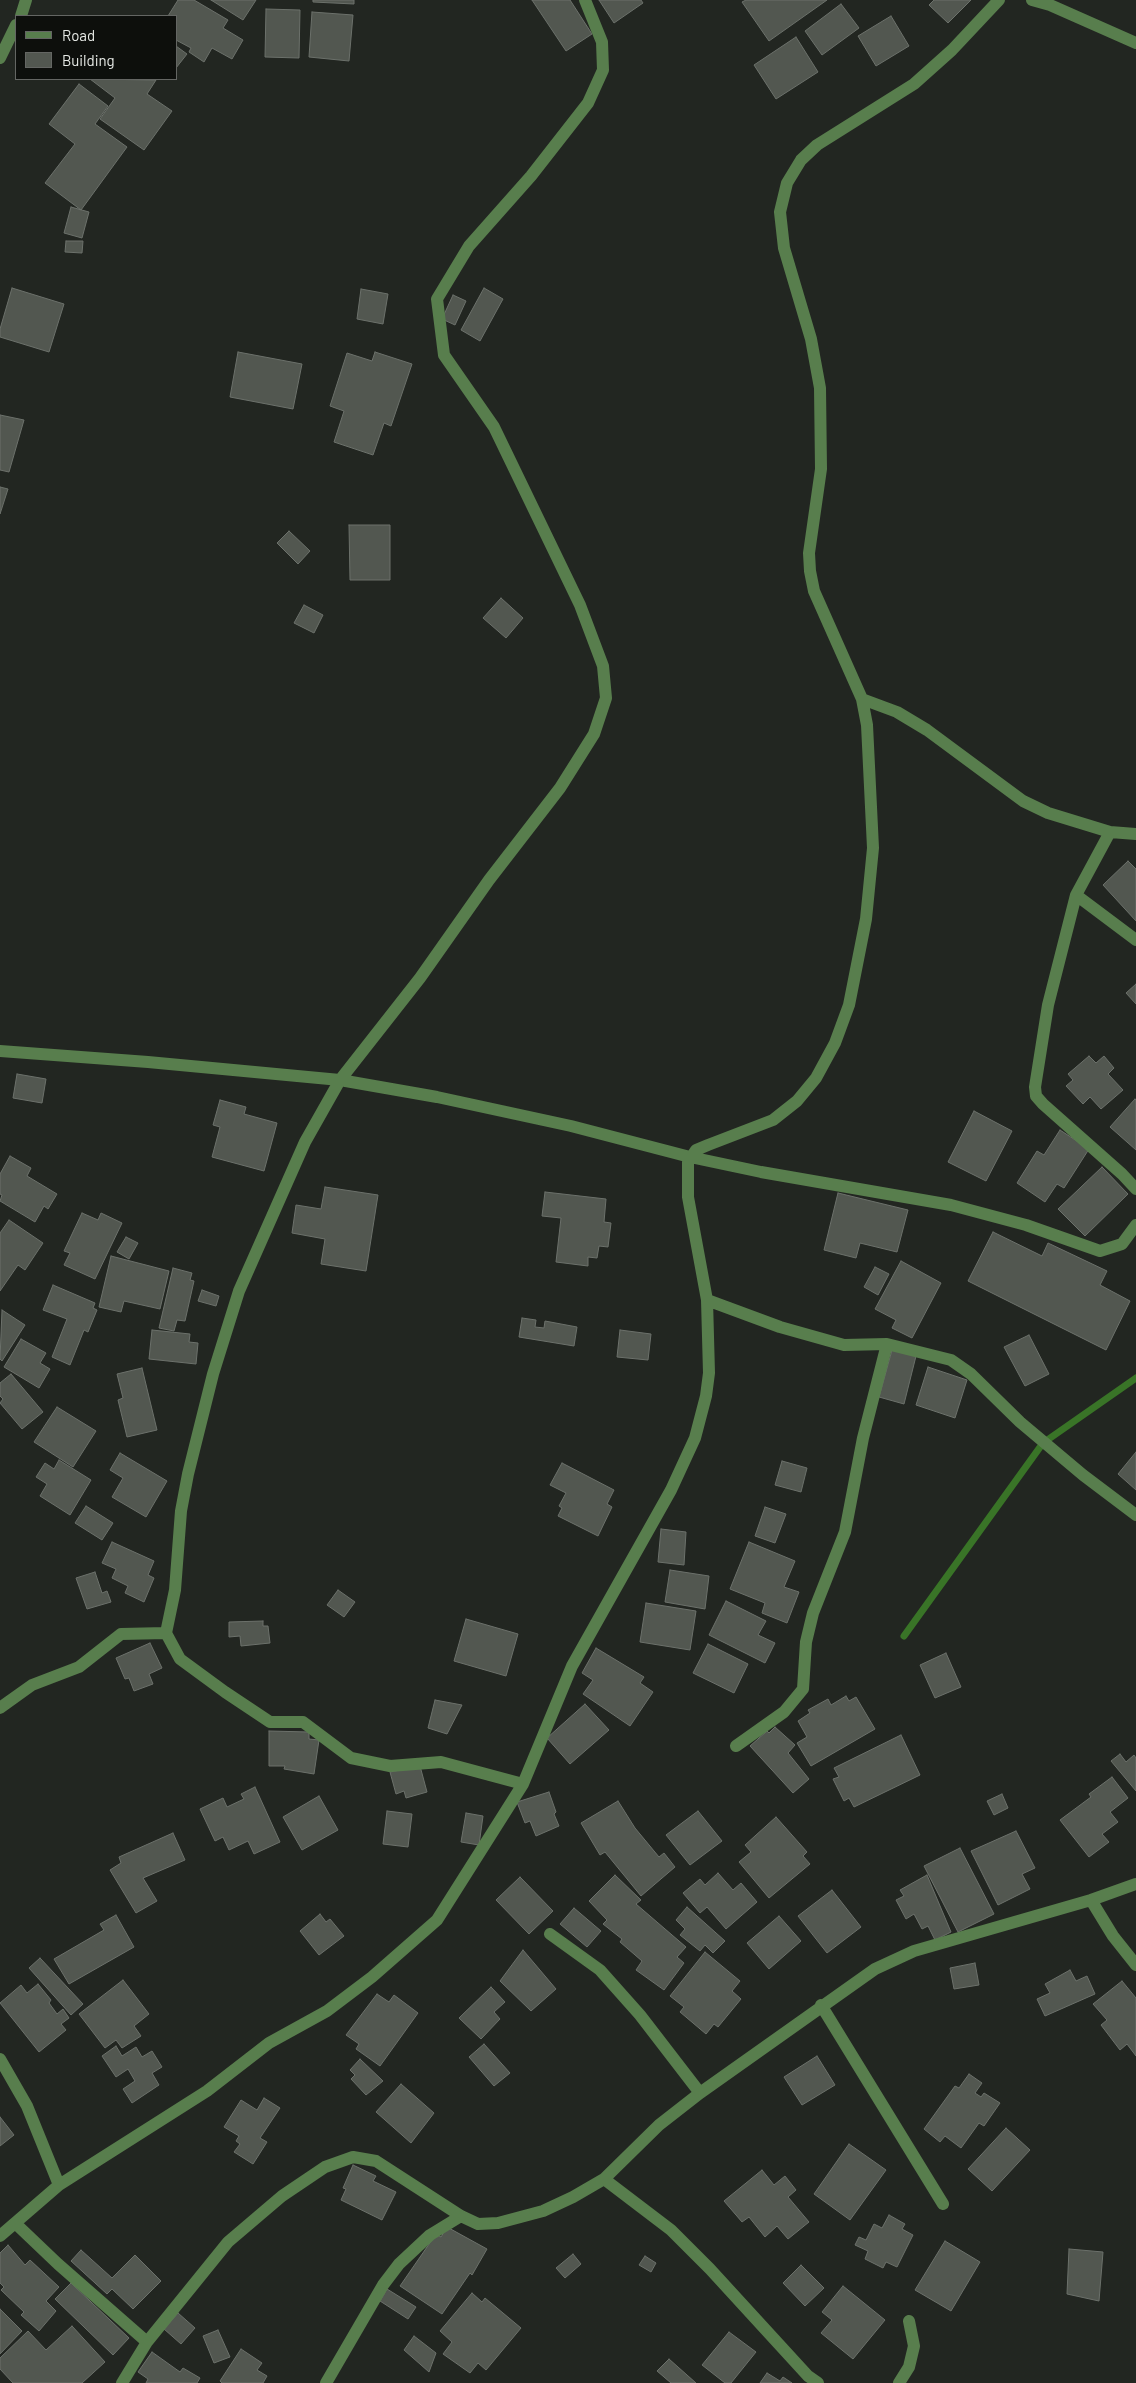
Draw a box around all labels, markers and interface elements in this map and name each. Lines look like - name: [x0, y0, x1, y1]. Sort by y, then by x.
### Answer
- legend: [15, 15, 178, 80]
- text: Road: [62, 26, 95, 44]
- text: Building: [62, 51, 115, 69]

